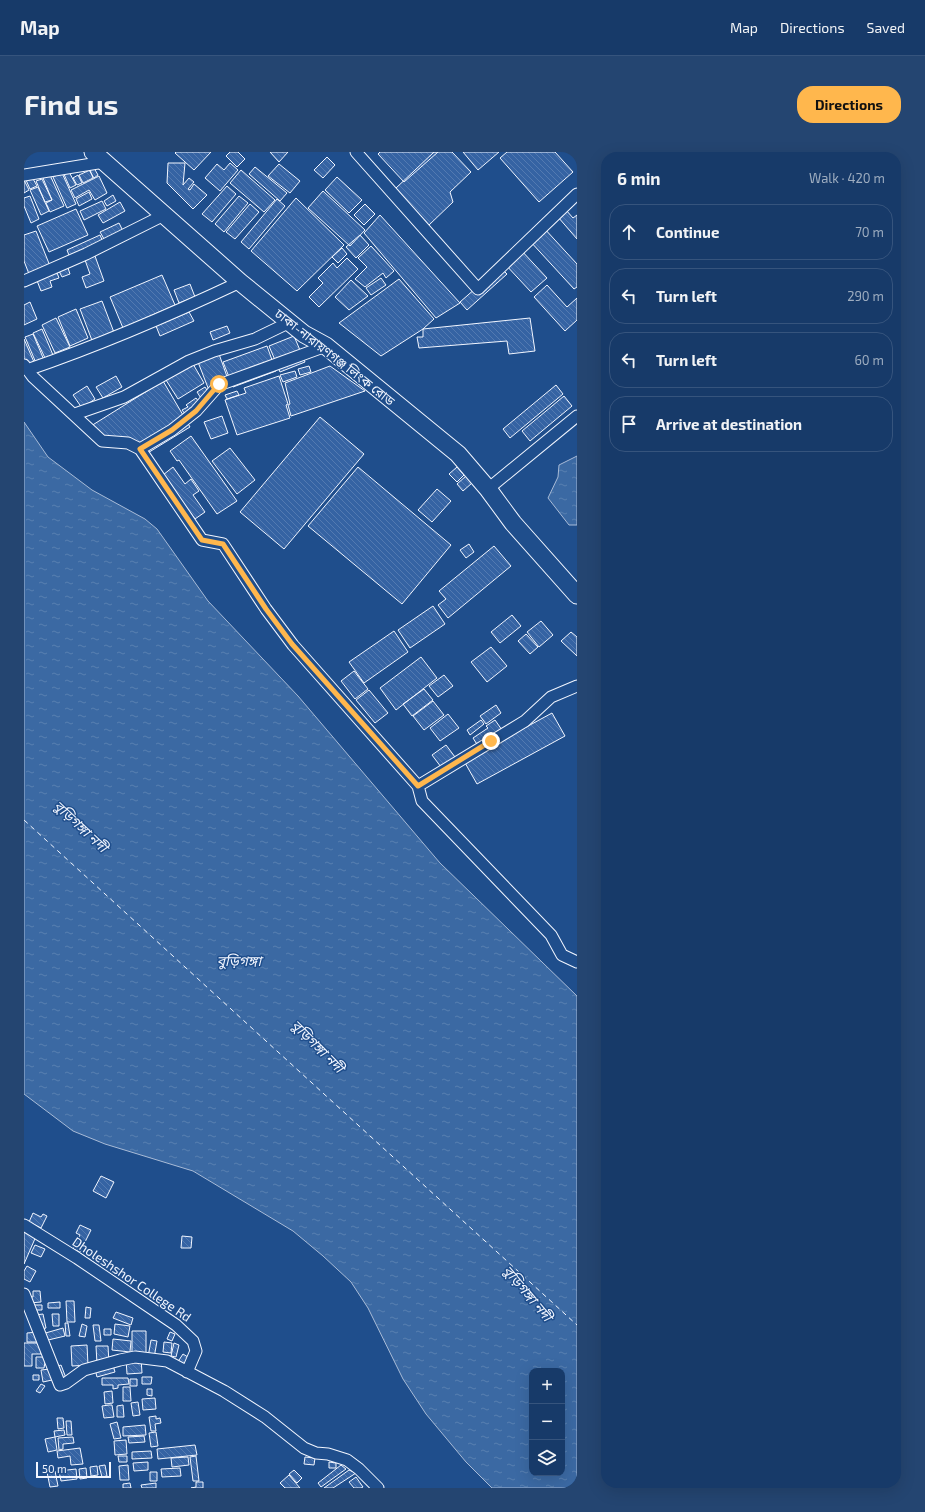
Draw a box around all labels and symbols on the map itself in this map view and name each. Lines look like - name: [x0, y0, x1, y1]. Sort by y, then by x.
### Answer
- street label: ঢাকা-নারায়ণগঞ্জ লিংক রোড: [271, 305, 399, 409]
- route start: [210, 375, 228, 393]
- route end: [482, 732, 500, 750]
- water label: বুড়িগঙ্গা নদী: [50, 797, 114, 858]
- water label: বুড়িগঙ্গা: [217, 952, 264, 970]
- water label: বুড়িগঙ্গা নদী: [287, 1016, 350, 1079]
- street label: Dholeshshor College Rd: [69, 1233, 195, 1325]
- water label: বুড়িগঙ্গা নদী: [499, 1262, 558, 1327]
- scale bar: [36, 1460, 111, 1479]

